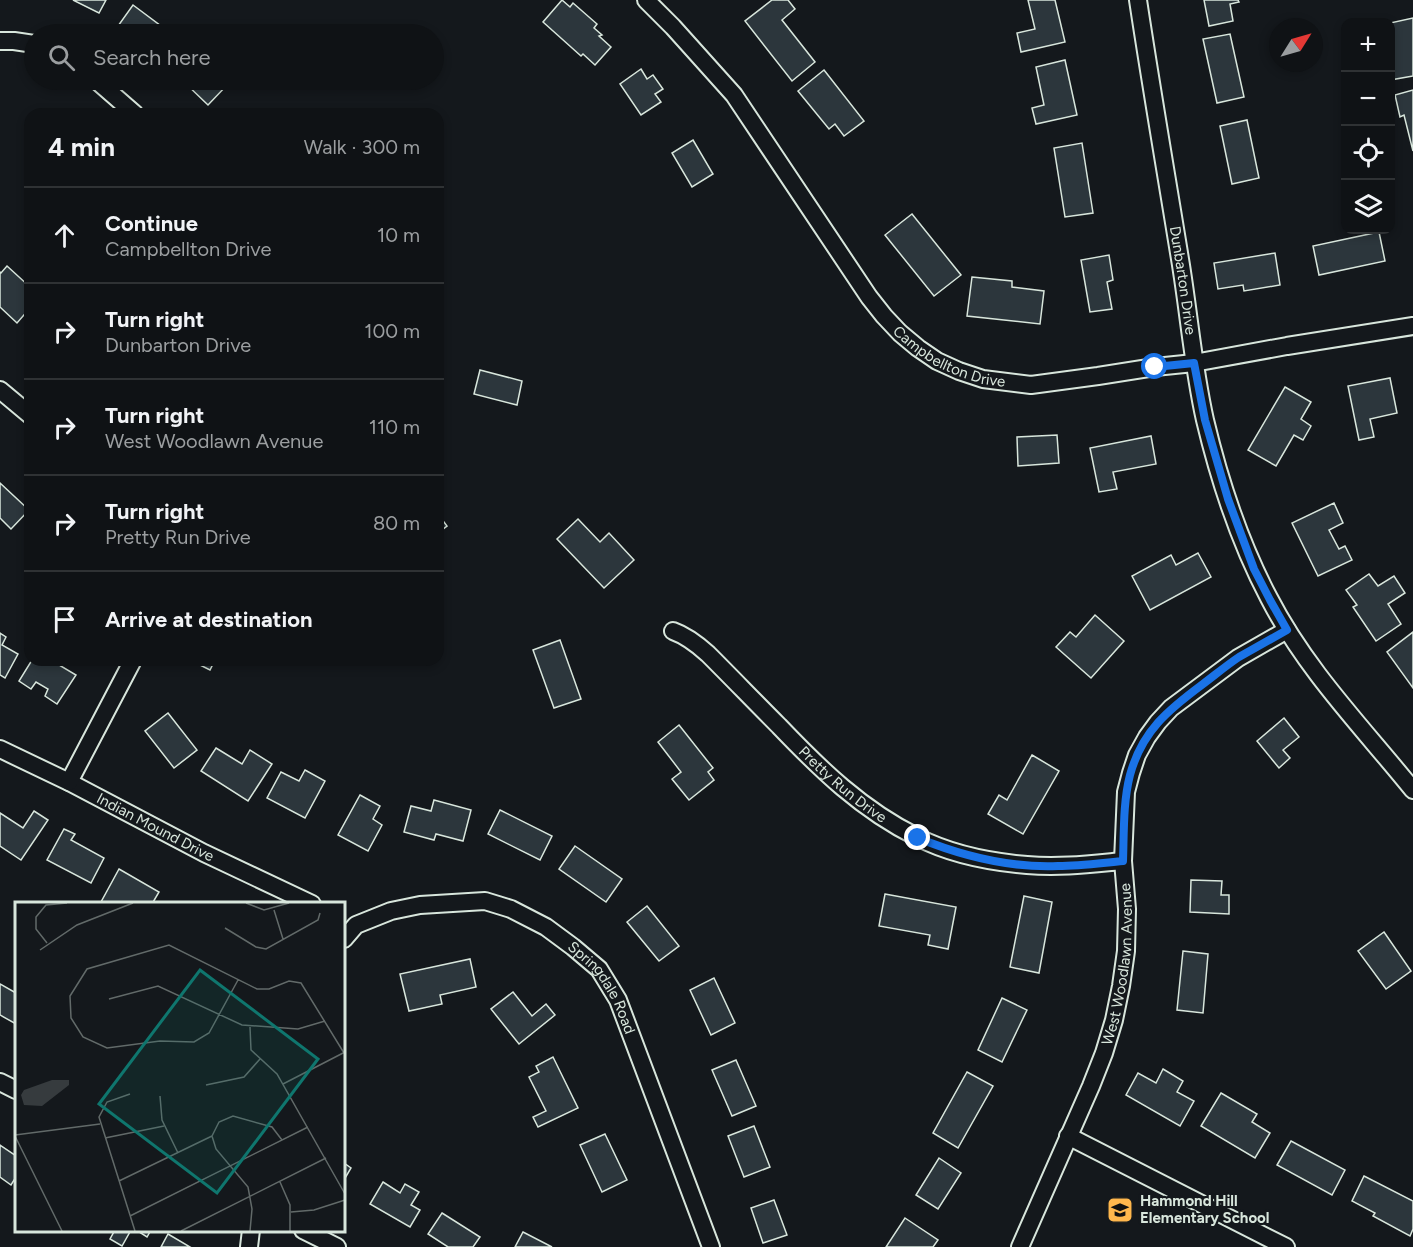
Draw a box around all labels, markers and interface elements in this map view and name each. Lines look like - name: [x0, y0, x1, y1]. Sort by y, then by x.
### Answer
- north arrow: [1269, 18, 1323, 72]
- map controls: [1341, 18, 1395, 234]
- button: +: [1341, 18, 1395, 72]
- search box: [24, 24, 444, 90]
- icon: search: [45, 41, 78, 74]
- text: Search here: [93, 44, 211, 71]
- button: −: [1341, 72, 1395, 126]
- button: locate: [1341, 126, 1395, 180]
- text: 4 min: [48, 131, 115, 163]
- text: Walk · 300 m: [304, 135, 420, 159]
- button: layers: [1341, 180, 1395, 234]
- text: Continue: [105, 210, 198, 237]
- icon: ahead: [48, 219, 81, 252]
- text: 10 m: [377, 223, 420, 247]
- street label: Dunbarton Drive: [1166, 225, 1200, 336]
- text: Campbellton Drive: [105, 237, 271, 261]
- text: Turn right: [105, 306, 204, 333]
- icon: right: [48, 315, 81, 348]
- text: 100 m: [364, 319, 420, 343]
- street label: Campbellton Drive: [889, 322, 1006, 391]
- text: Dunbarton Drive: [105, 333, 251, 357]
- route start: [1141, 353, 1167, 379]
- text: Turn right: [105, 402, 204, 429]
- icon: right: [48, 411, 81, 444]
- text: 110 m: [369, 415, 420, 439]
- text: West Woodlawn Avenue: [105, 429, 323, 453]
- text: Turn right: [105, 498, 204, 525]
- icon: right: [48, 507, 81, 540]
- text: 80 m: [373, 511, 420, 535]
- text: Pretty Run Drive: [105, 525, 251, 549]
- icon: arrive: [48, 603, 81, 636]
- text: Arrive at destination: [105, 606, 313, 633]
- street label: Pretty Run Drive: [795, 743, 890, 827]
- street label: Indian Mound Drive: [94, 789, 217, 865]
- route end: [904, 824, 930, 850]
- street label: West Woodlawn Avenue: [1098, 882, 1136, 1047]
- inset map: [15, 902, 345, 1232]
- street label: Springdale Road: [564, 937, 639, 1036]
- place label: Hammond Hill Elementary School: [1140, 1192, 1270, 1227]
- school or university icon: Hammond Hill Elementary School: [1105, 1195, 1135, 1225]

